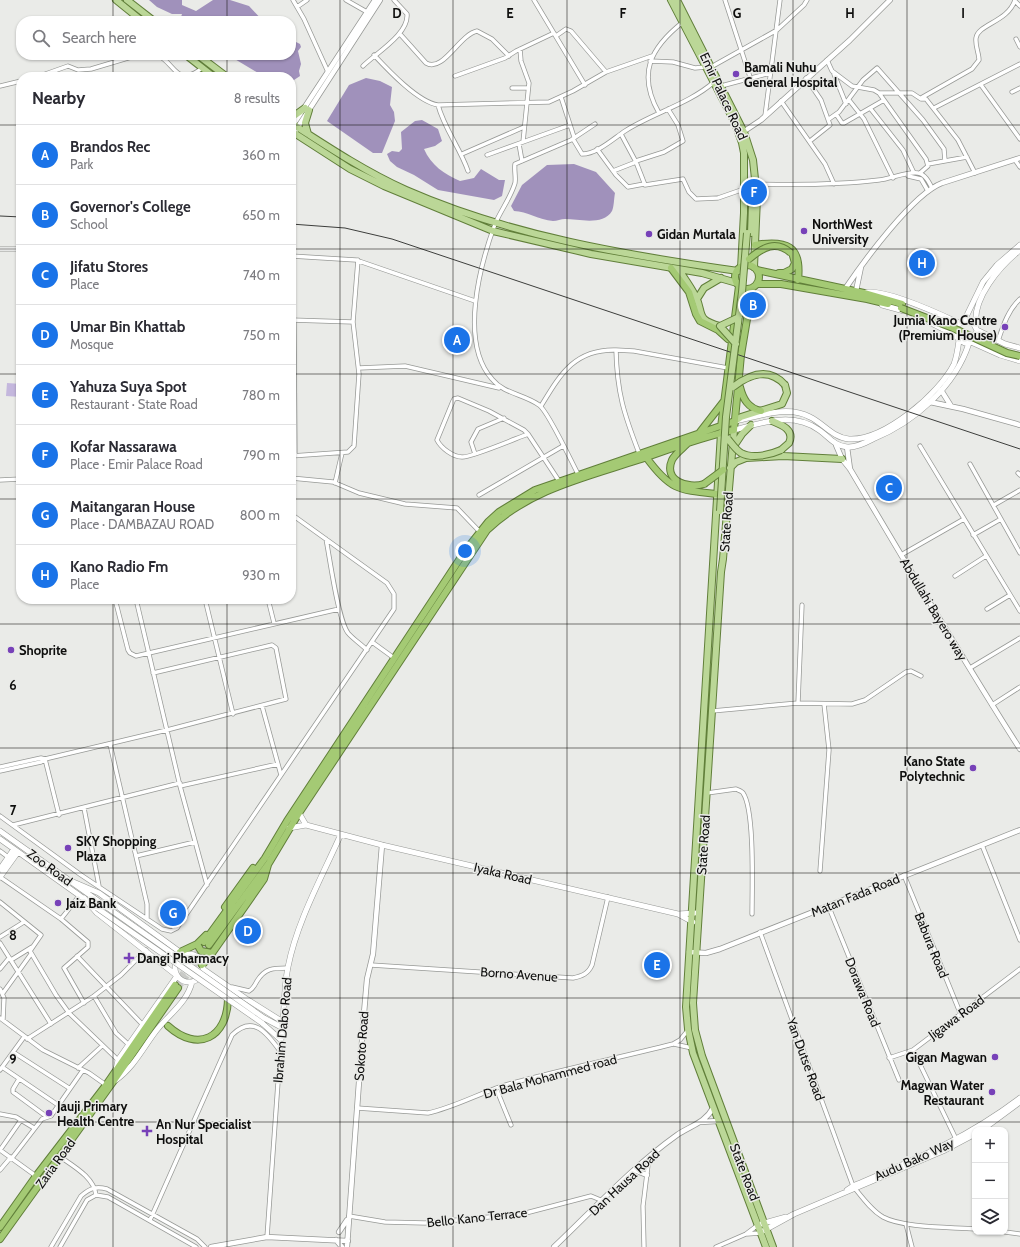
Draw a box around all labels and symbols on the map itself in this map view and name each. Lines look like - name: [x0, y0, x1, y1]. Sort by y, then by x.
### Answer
- text: D: [392, 5, 402, 21]
- text: E: [506, 5, 514, 21]
- text: F: [620, 5, 627, 21]
- text: G: [733, 5, 742, 21]
- text: H: [845, 5, 855, 21]
- text: I: [961, 5, 965, 21]
- street label: Emir Palace Road: [697, 50, 751, 142]
- place label: Bamali Nuhu General Hospital: [744, 59, 838, 90]
- marker: Bamali Nuhu General Hospital: [731, 69, 741, 79]
- pin: F: [741, 177, 767, 207]
- place label: NorthWest University: [812, 216, 873, 247]
- place label: Gidan Murtala: [657, 226, 736, 242]
- marker: NorthWest University: [799, 226, 809, 236]
- marker: Gidan Murtala: [644, 229, 654, 239]
- pin: H: [909, 248, 935, 278]
- pin: B: [740, 290, 766, 320]
- place label: Jumia Kano Centre (Premium House): [893, 312, 997, 343]
- marker: Jumia Kano Centre (Premium House): [1000, 322, 1010, 332]
- pin: A: [444, 325, 470, 355]
- pin: C: [876, 473, 902, 503]
- street label: State Road: [716, 492, 736, 552]
- your location: [455, 541, 475, 561]
- street label: Abdullahi Bayero way: [897, 555, 971, 664]
- place label: Shoprite: [19, 642, 67, 658]
- marker: Shoprite: [6, 645, 16, 655]
- text: 6: [9, 677, 17, 693]
- place label: Kano State Polytechnic: [899, 753, 965, 784]
- marker: Kano State Polytechnic: [968, 763, 978, 773]
- text: 7: [10, 802, 17, 818]
- street label: State Road: [693, 815, 713, 875]
- place label: SKY Shopping Plaza: [76, 833, 157, 864]
- marker: SKY Shopping Plaza: [63, 843, 73, 853]
- street label: Zoo Road: [24, 845, 76, 889]
- street label: Iyaka Road: [472, 859, 534, 887]
- street label: Matan Fada Road: [808, 870, 902, 920]
- place label: Jaiz Bank: [65, 895, 117, 911]
- marker: Jaiz Bank: [53, 898, 63, 908]
- pin: G: [160, 898, 186, 928]
- street label: Babura Road: [912, 910, 952, 980]
- pin: D: [235, 916, 261, 946]
- text: 8: [9, 927, 17, 943]
- place label: Dangi Pharmacy: [137, 950, 229, 966]
- pin: E: [644, 950, 670, 980]
- marker: Dangi Pharmacy: [124, 953, 134, 963]
- street label: Dorawa Road: [842, 955, 884, 1029]
- street label: Borno Avenue: [480, 963, 559, 985]
- street label: Ibrahim Dabo Road: [269, 977, 295, 1083]
- street label: Jigawa Road: [924, 991, 987, 1043]
- street label: Sokoto Road: [351, 1011, 371, 1081]
- street label: Yan Dutse Road: [783, 1015, 828, 1102]
- place label: Gigan Magwan: [905, 1049, 987, 1065]
- street label: Dr Bala Mohammed road: [481, 1050, 619, 1102]
- text: 9: [9, 1051, 17, 1067]
- marker: Gigan Magwan: [990, 1052, 1000, 1062]
- place label: Magwan Water Restaurant: [900, 1077, 985, 1108]
- marker: Magwan Water Restaurant: [987, 1087, 997, 1097]
- place label: Jauji Primary Health Centre: [56, 1098, 135, 1129]
- marker: Jauji Primary Health Centre: [44, 1108, 54, 1118]
- place label: An Nur Specialist Hospital: [156, 1116, 252, 1147]
- marker: An Nur Specialist Hospital: [141, 1125, 153, 1137]
- street label: Audu Bako Way: [872, 1134, 957, 1184]
- street label: Zaria Road: [32, 1135, 78, 1191]
- street label: State Road: [727, 1141, 763, 1203]
- street label: Dan Hausa Road: [585, 1145, 663, 1219]
- street label: Bello Kano Terrace: [426, 1204, 528, 1230]

